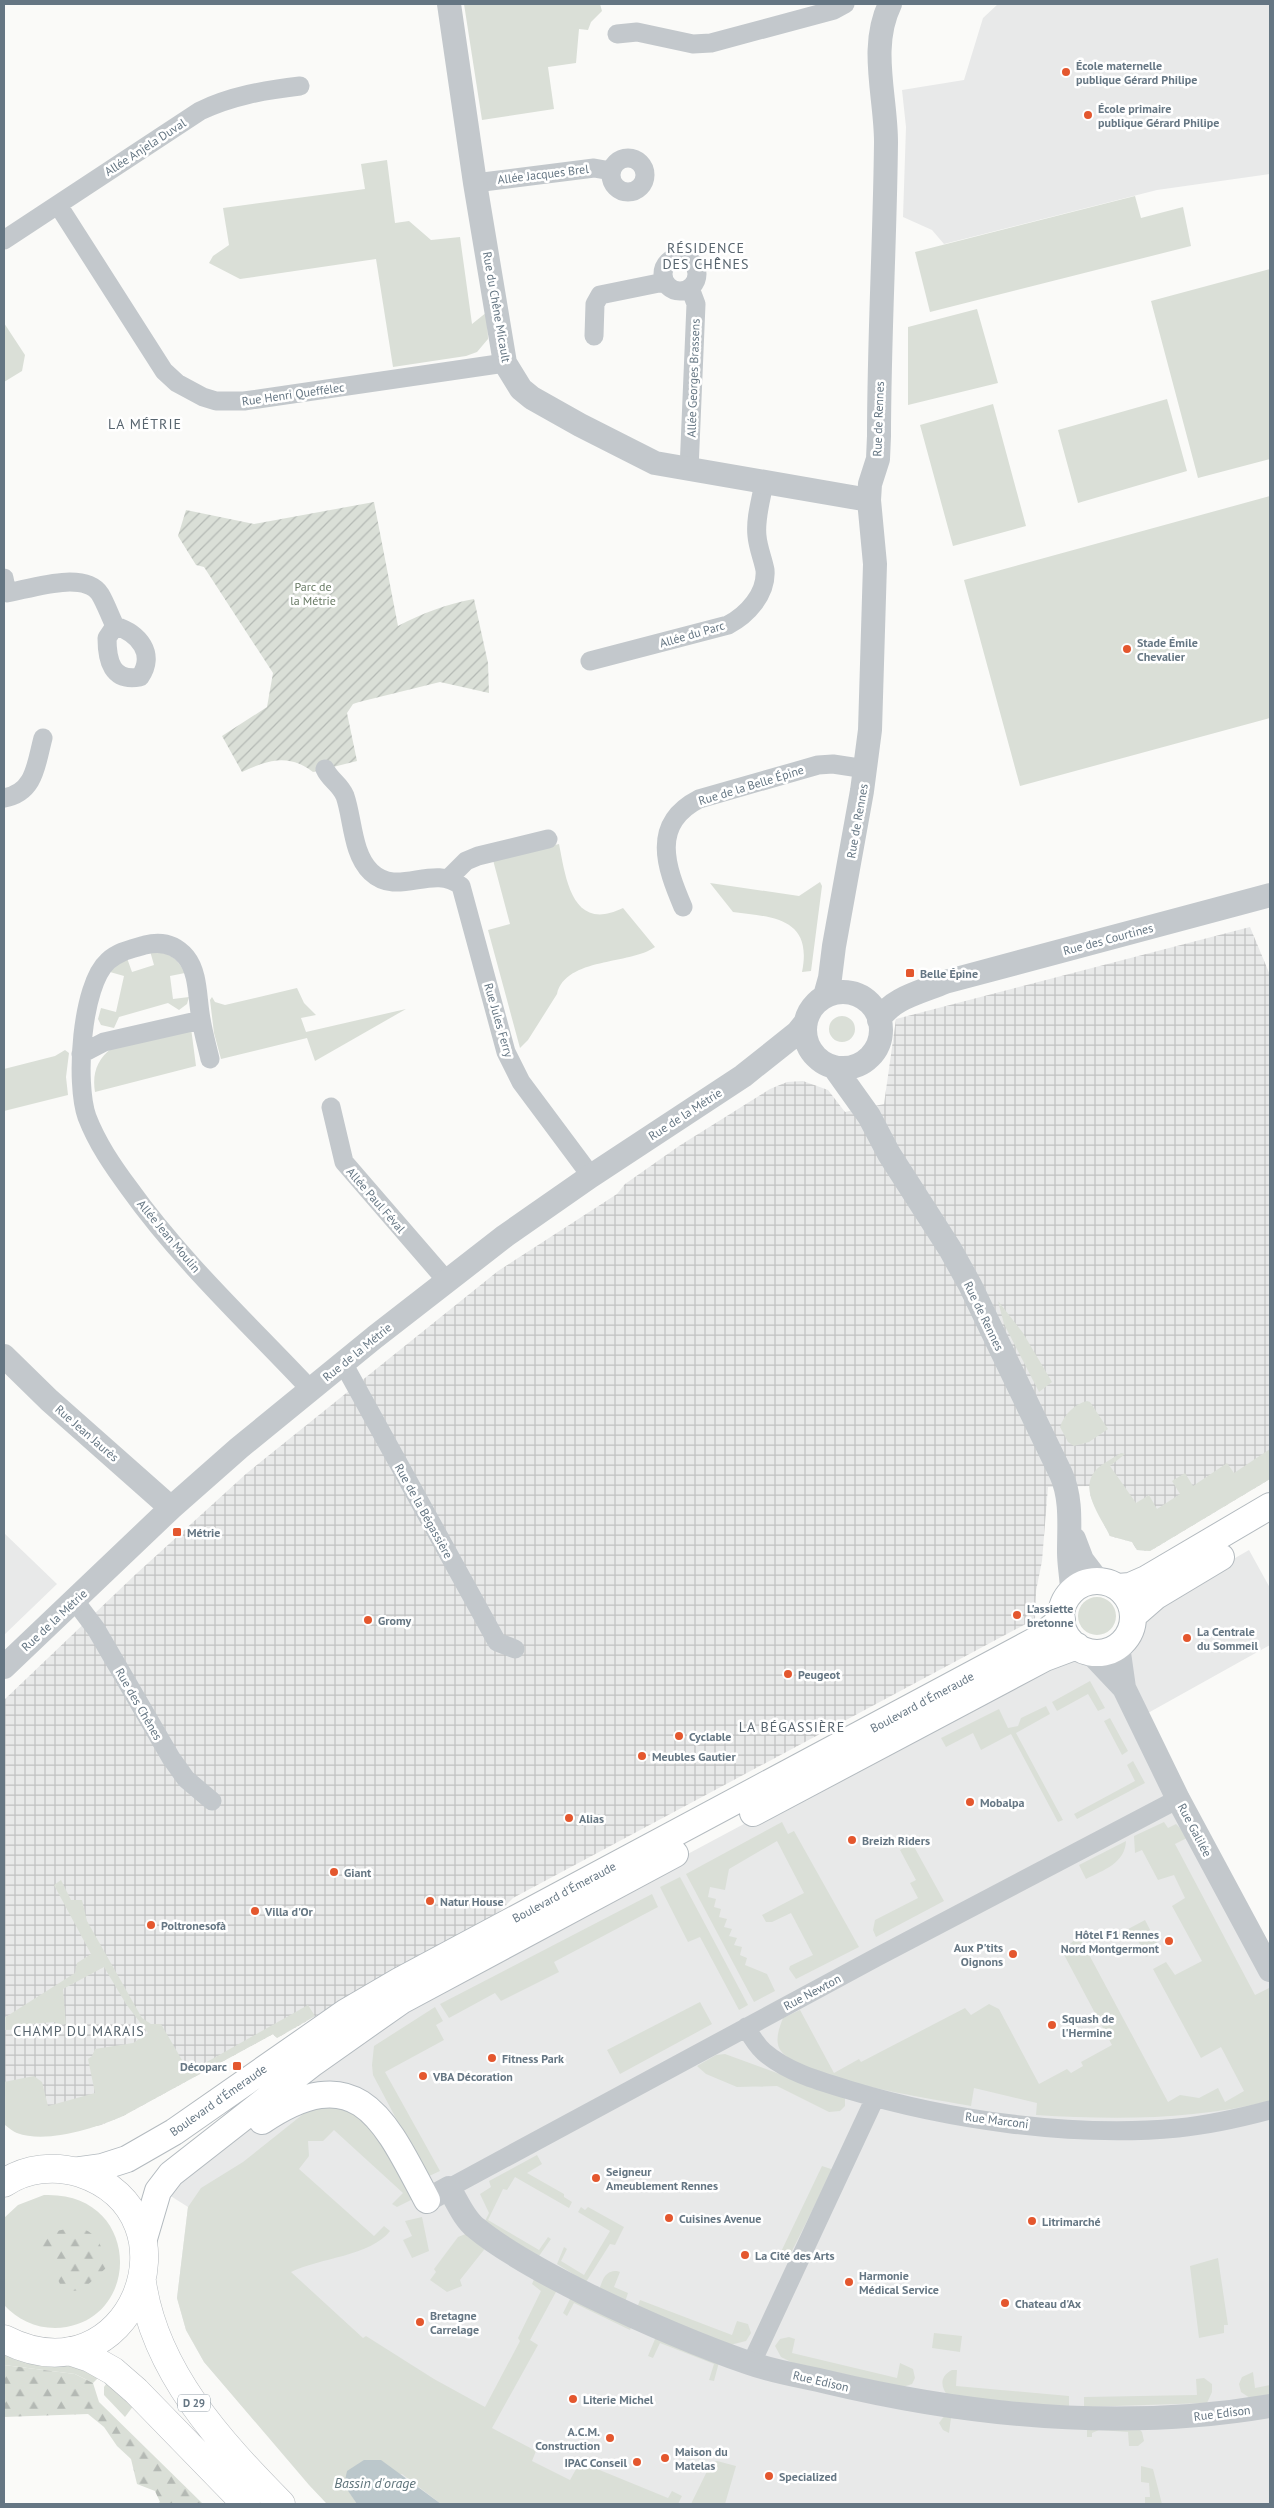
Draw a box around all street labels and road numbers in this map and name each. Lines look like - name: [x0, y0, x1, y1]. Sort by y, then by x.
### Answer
- street label: Allée Anjela Duval: [101, 115, 189, 179]
- street label: Allée Jacques Brel: [497, 161, 590, 187]
- street label: Rue du Chêne Micault: [480, 250, 514, 364]
- street label: Allée Georges Brassens: [683, 318, 703, 438]
- street label: Rue Henri Queffélec: [241, 379, 346, 409]
- street label: Rue de Rennes: [869, 381, 887, 457]
- street label: Allée du Parc: [658, 617, 727, 650]
- street label: Rue de la Belle Épine: [696, 762, 806, 808]
- street label: Rue de Rennes: [843, 783, 871, 859]
- street label: Rue des Courtines: [1061, 920, 1155, 958]
- street label: Rue Jules Ferry: [481, 981, 517, 1059]
- street label: Rue de la Métrie: [646, 1085, 724, 1143]
- street label: Allée Paul Féval: [343, 1164, 409, 1236]
- street label: Allée Jean Moulin: [134, 1197, 204, 1275]
- street label: Rue de Rennes: [961, 1279, 1007, 1353]
- street label: Rue de la Métrie: [320, 1320, 394, 1384]
- street label: Rue Jean Jaurès: [52, 1401, 122, 1465]
- street label: Rue de la Bégassière: [392, 1461, 456, 1561]
- street label: Rue de la Métrie: [18, 1586, 90, 1654]
- street label: Rue des Chênes: [112, 1665, 166, 1743]
- street label: Boulevard d'Émeraude: [868, 1668, 976, 1736]
- street label: Rue Galilée: [1175, 1801, 1215, 1859]
- street label: Boulevard d'Émeraude: [510, 1858, 618, 1926]
- street label: Rue Newton: [781, 1971, 843, 2013]
- street label: Boulevard d'Émeraude: [167, 2061, 269, 2139]
- street label: Rue Marconi: [964, 2109, 1030, 2131]
- street label: Rue Edison: [792, 2367, 850, 2395]
- road number: D 29: [178, 2394, 210, 2412]
- street label: Rue Edison: [1193, 2402, 1251, 2424]

